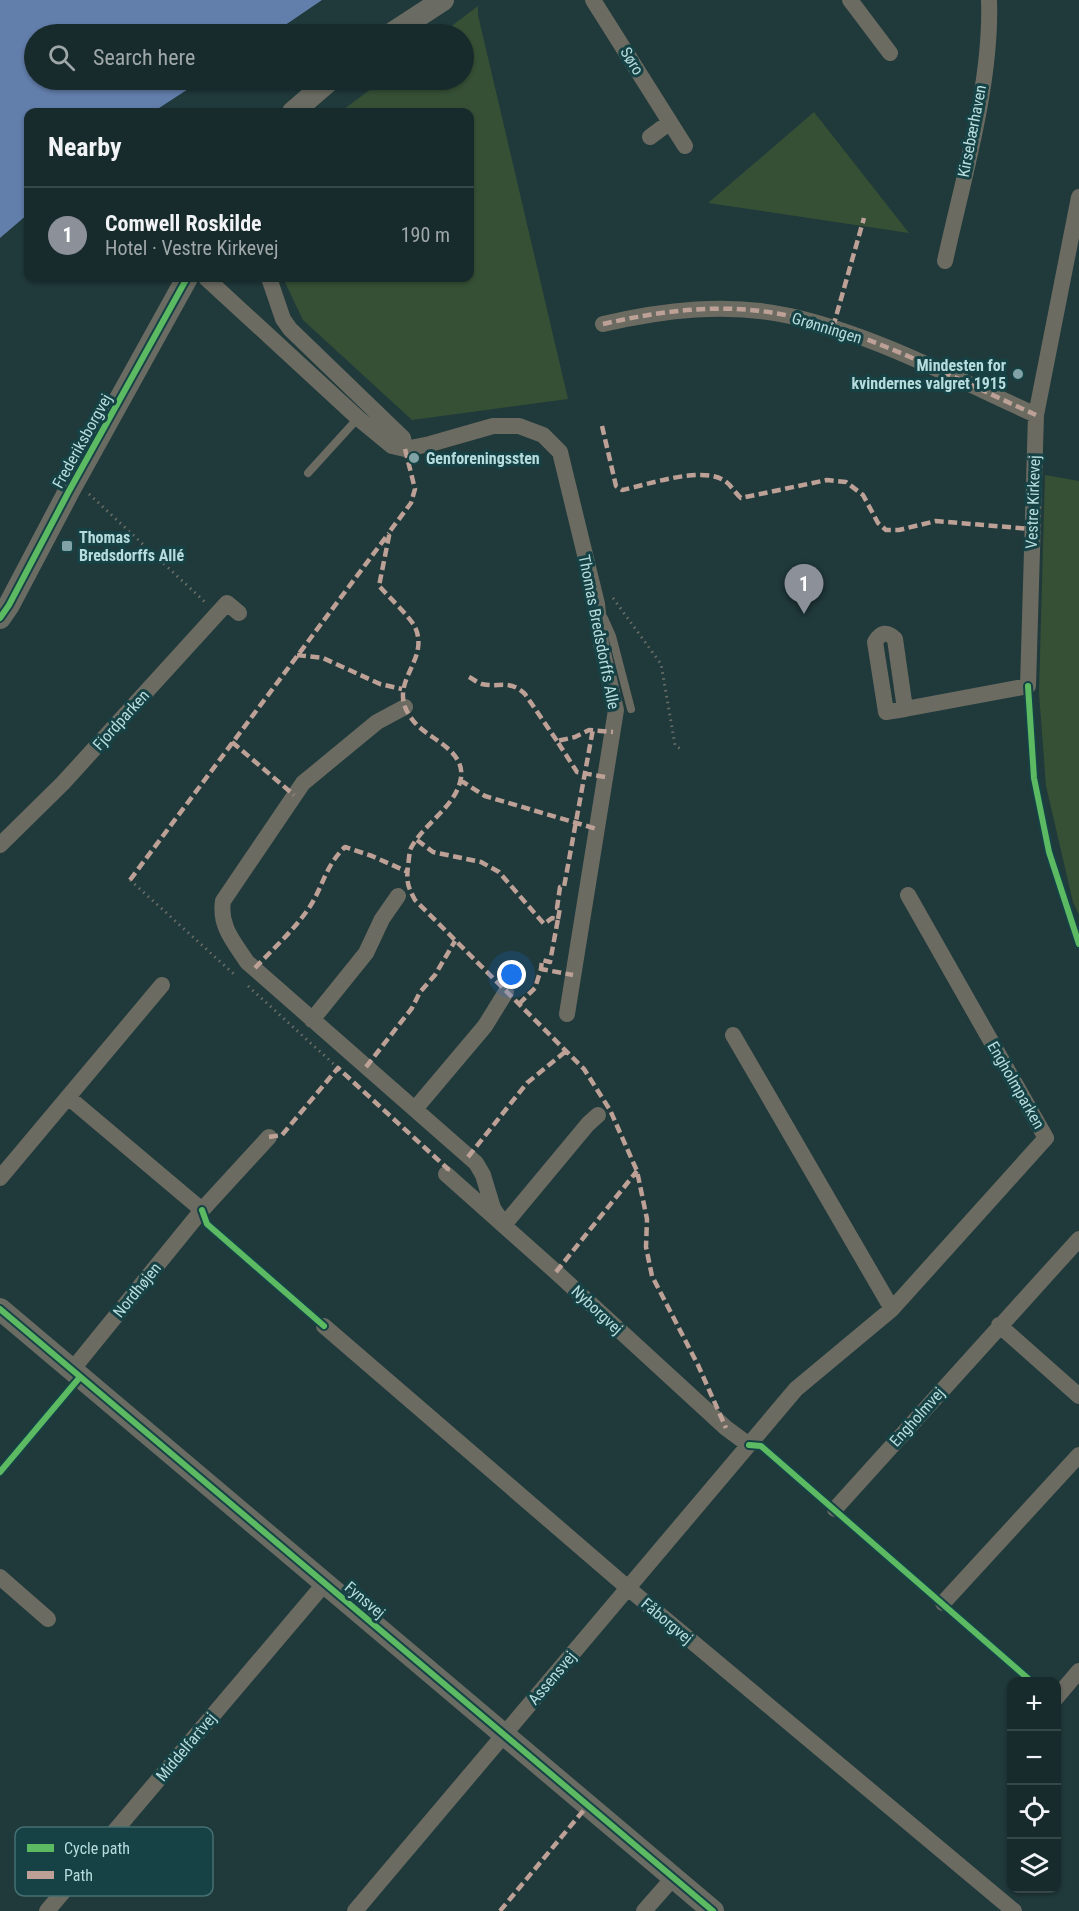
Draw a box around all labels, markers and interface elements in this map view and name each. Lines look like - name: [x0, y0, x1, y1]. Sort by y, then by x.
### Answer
- search box: [24, 24, 474, 90]
- icon: search: [45, 41, 78, 74]
- street label: Søro: [616, 44, 648, 78]
- text: Search here: [93, 45, 195, 70]
- street label: Kirsebærhaven: [954, 83, 990, 179]
- text: Nearby: [48, 132, 122, 162]
- text: Comwell Roskilde: [105, 211, 262, 236]
- text: 1: [62, 223, 73, 247]
- text: 190 m: [401, 223, 450, 247]
- text: Hotel · Vestre Kirkevej: [105, 236, 278, 260]
- street label: Grønningen: [790, 308, 864, 348]
- place label: Mindesten for kvindernes valgret 1915: [851, 356, 1006, 393]
- marker: Mindesten for kvindernes valgret 1915: [1011, 367, 1025, 381]
- street label: Frederiksborgvej: [48, 391, 116, 491]
- place label: Genforeningssten: [426, 449, 540, 468]
- marker: Genforeningssten: [407, 451, 421, 465]
- street label: Vestre Kirkevej: [1022, 455, 1044, 549]
- place label: Thomas Bredsdorffs Allé: [79, 528, 184, 565]
- marker: Thomas Bredsdorffs Allé: [60, 539, 74, 553]
- street label: Thomas Bredsdorffs Alle: [575, 553, 623, 711]
- pin: 1: [784, 564, 824, 614]
- street label: Fjordparken: [89, 686, 153, 754]
- your location: [497, 960, 526, 989]
- street label: Engholmparken: [983, 1038, 1049, 1132]
- street label: Nordhøjen: [109, 1259, 165, 1321]
- street label: Nyborgvej: [568, 1282, 626, 1338]
- street label: Engholmvej: [886, 1384, 948, 1450]
- street label: Fynsvej: [341, 1578, 389, 1622]
- street label: Fåborgvej: [637, 1594, 697, 1648]
- street label: Assensvej: [524, 1647, 580, 1709]
- map controls: [1007, 1677, 1061, 1893]
- button: +: [1007, 1677, 1061, 1731]
- street label: Middelfartvej: [152, 1709, 220, 1785]
- button: −: [1007, 1731, 1061, 1785]
- button: locate: [1007, 1785, 1061, 1839]
- legend: [15, 1827, 213, 1896]
- text: Cycle path: [64, 1839, 130, 1858]
- button: layers: [1007, 1839, 1061, 1893]
- text: Path: [64, 1866, 93, 1885]

